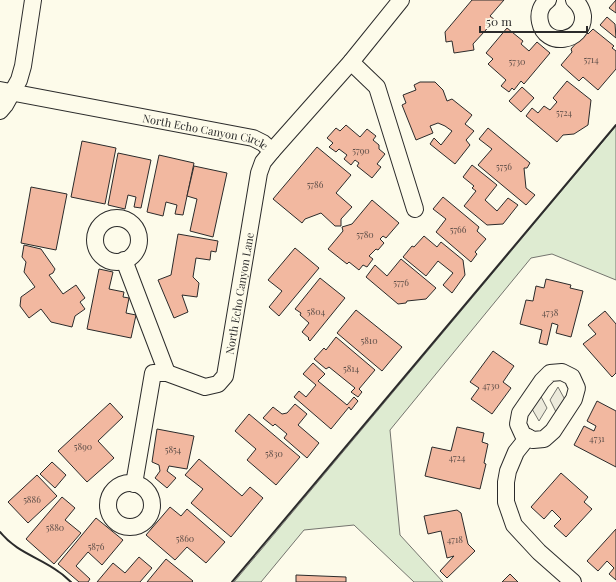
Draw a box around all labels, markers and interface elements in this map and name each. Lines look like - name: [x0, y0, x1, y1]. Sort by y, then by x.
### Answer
- scale bar: [480, 8, 587, 34]
- text: 50 m: [486, 13, 512, 29]
- house number: 5714: [583, 53, 599, 65]
- house number: 5730: [509, 55, 525, 67]
- house number: 5724: [556, 106, 573, 118]
- street label: North Echo Canyon Circle: [142, 110, 273, 153]
- house number: 5790: [352, 144, 370, 156]
- house number: 5756: [496, 160, 512, 172]
- house number: 5786: [307, 178, 324, 190]
- house number: 5766: [450, 223, 467, 235]
- house number: 5780: [356, 228, 374, 240]
- street label: North Echo Canyon Lane: [221, 231, 257, 355]
- house number: 5776: [393, 276, 409, 288]
- house number: 5804: [307, 305, 326, 317]
- house number: 4738: [542, 306, 559, 318]
- house number: 5810: [360, 334, 378, 346]
- house number: 5814: [343, 362, 360, 374]
- house number: 4730: [482, 379, 500, 391]
- house number: 4731: [589, 432, 605, 444]
- house number: 5890: [74, 440, 92, 452]
- house number: 5854: [165, 443, 182, 455]
- house number: 5830: [265, 447, 283, 459]
- house number: 4724: [449, 451, 466, 463]
- house number: 5886: [23, 493, 41, 505]
- house number: 5880: [46, 521, 64, 533]
- house number: 5860: [176, 532, 194, 544]
- house number: 4718: [447, 533, 463, 545]
- house number: 5876: [88, 540, 105, 552]

